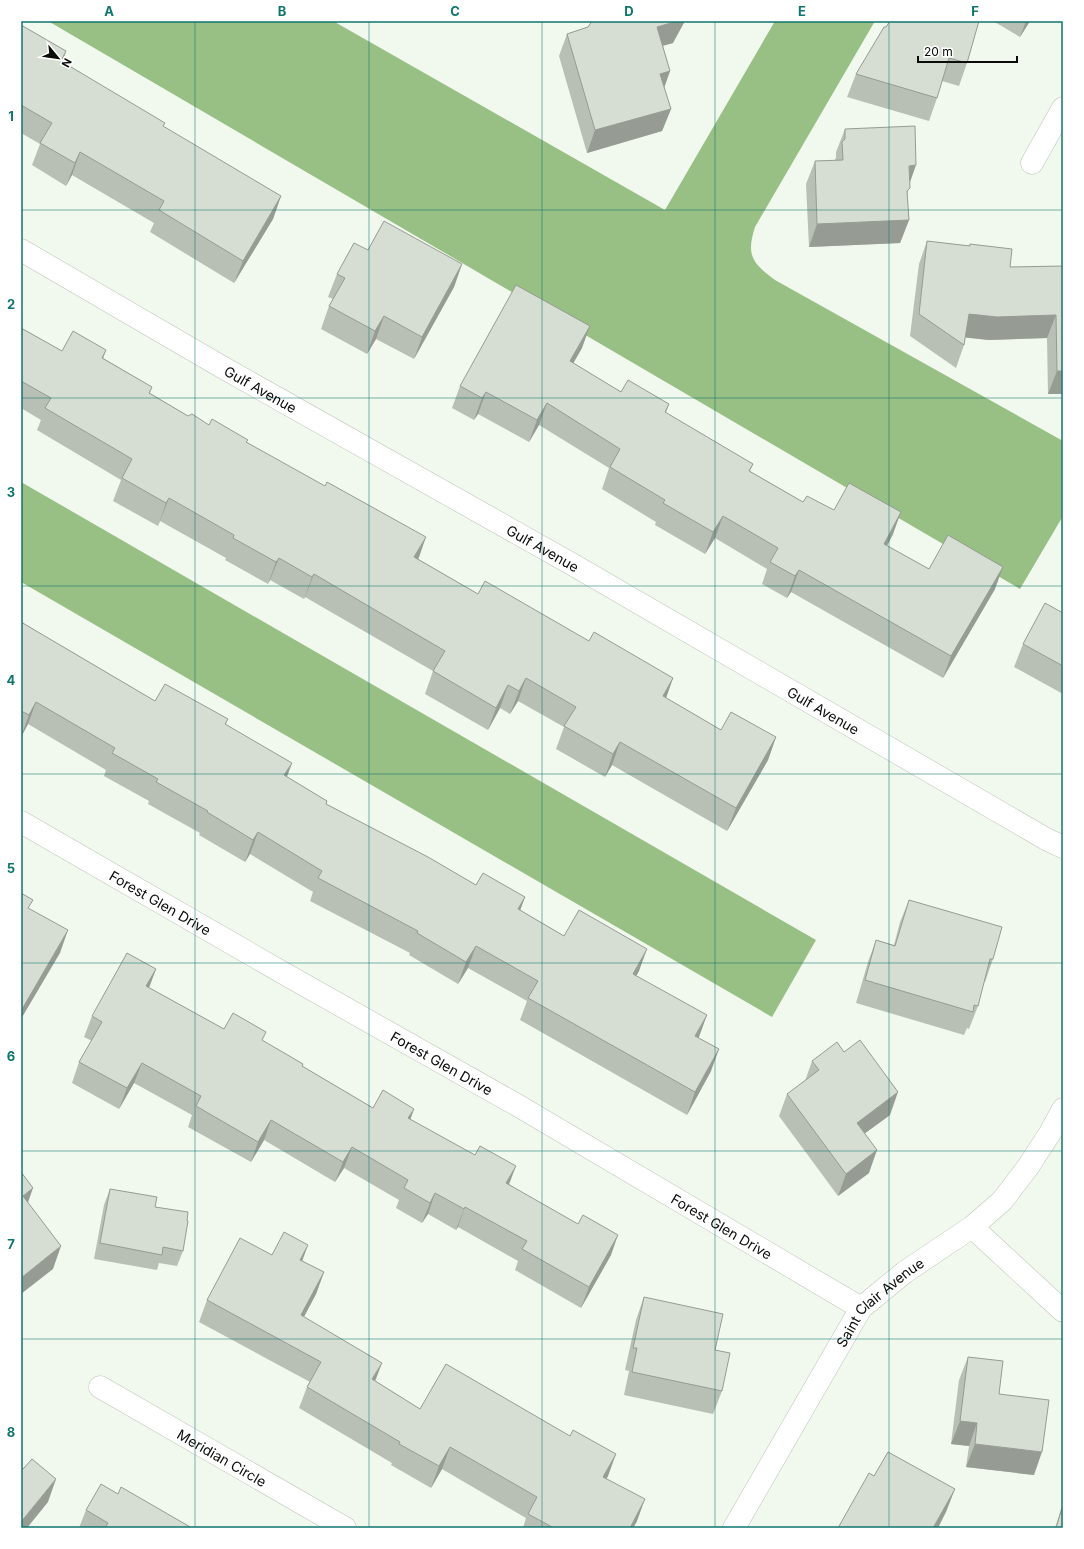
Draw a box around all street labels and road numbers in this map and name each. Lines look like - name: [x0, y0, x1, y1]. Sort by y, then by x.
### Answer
- street label: Gulf Avenue: [221, 362, 300, 416]
- street label: Gulf Avenue: [504, 521, 582, 575]
- street label: Gulf Avenue: [784, 682, 863, 738]
- street label: Forest Glen Drive: [107, 866, 214, 938]
- street label: Forest Glen Drive: [388, 1027, 496, 1098]
- street label: Forest Glen Drive: [668, 1190, 775, 1262]
- street label: Saint Clair Avenue: [832, 1254, 927, 1350]
- street label: Meridian Circle: [175, 1425, 270, 1490]

